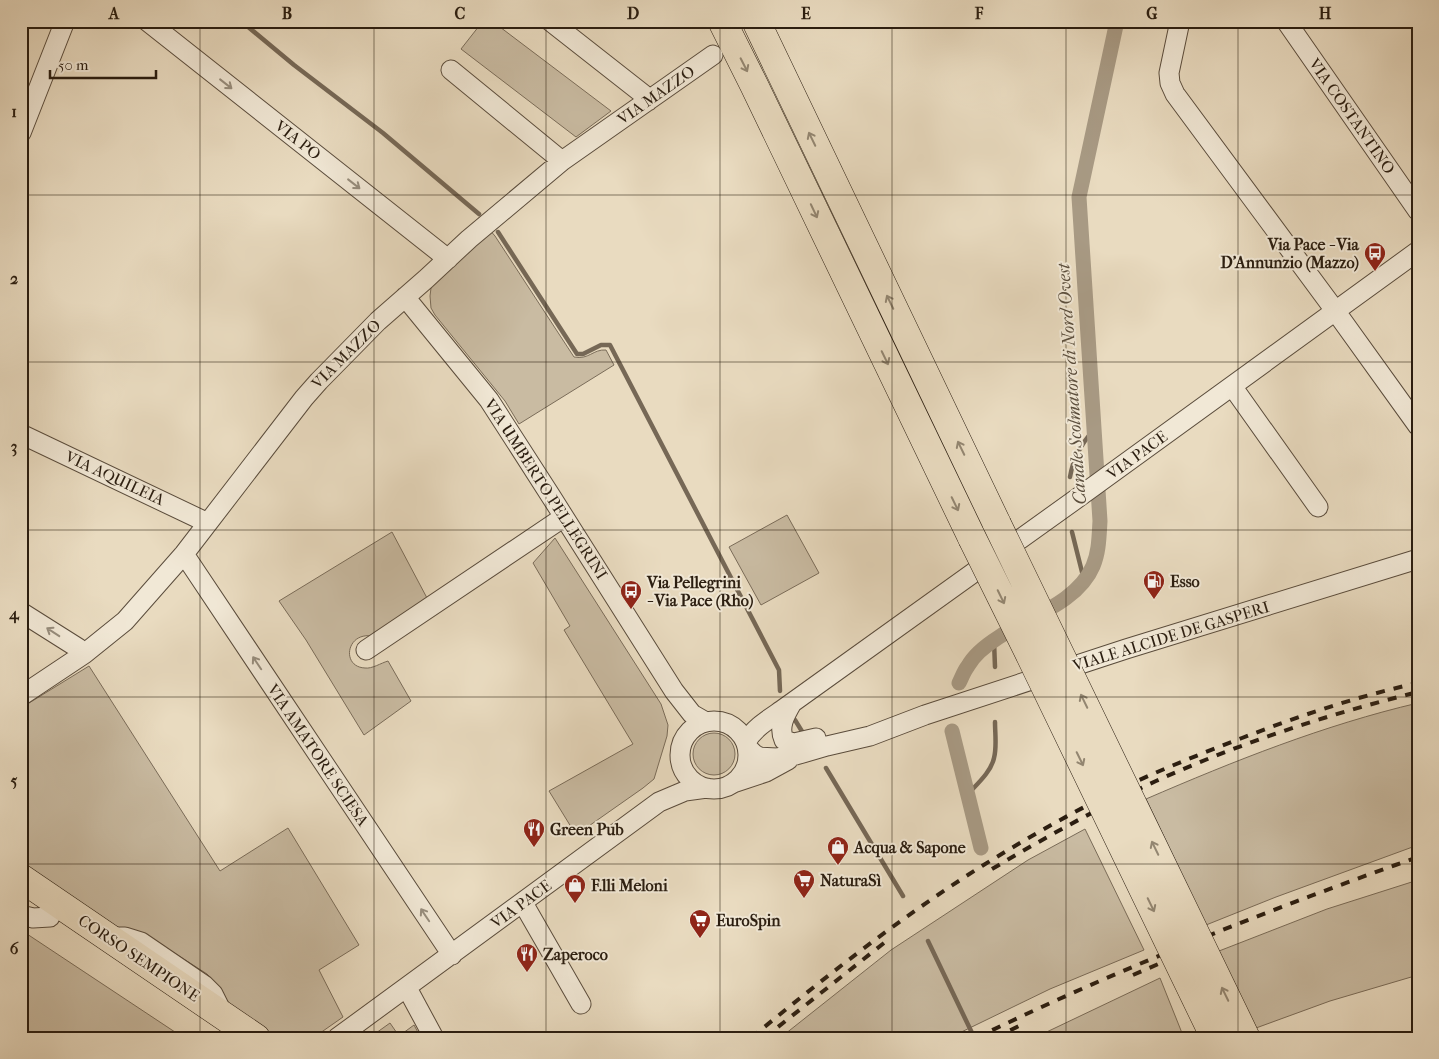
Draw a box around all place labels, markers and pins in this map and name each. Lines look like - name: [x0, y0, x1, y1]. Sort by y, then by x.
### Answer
- place label: Via Pace - Via D'Annunzio (Mazzo): [1220, 235, 1360, 273]
- bus stop icon: Via Pace - Via D'Annunzio (Mazzo): [1363, 241, 1387, 272]
- fuel station icon: Esso: [1142, 569, 1166, 600]
- place label: Esso: [1170, 572, 1200, 591]
- place label: Via Pellegrini - Via Pace (Rho): [646, 573, 753, 611]
- bus stop icon: Via Pellegrini - Via Pace (Rho): [619, 579, 643, 610]
- restaurant icon: Green Pub: [522, 817, 546, 848]
- place label: Green Pub: [550, 820, 624, 839]
- shop icon: Acqua & Sapone: [826, 835, 850, 866]
- place label: Acqua & Sapone: [853, 838, 966, 858]
- supermarket icon: NaturaSì: [792, 868, 816, 899]
- place label: NaturaSì: [820, 871, 882, 890]
- shop icon: F.lli Meloni: [563, 873, 587, 904]
- place label: F.lli Meloni: [590, 876, 668, 895]
- supermarket icon: EuroSpin: [688, 908, 712, 939]
- place label: EuroSpin: [716, 911, 781, 931]
- restaurant icon: Zaperoco: [515, 942, 539, 973]
- place label: Zaperoco: [543, 945, 608, 965]

